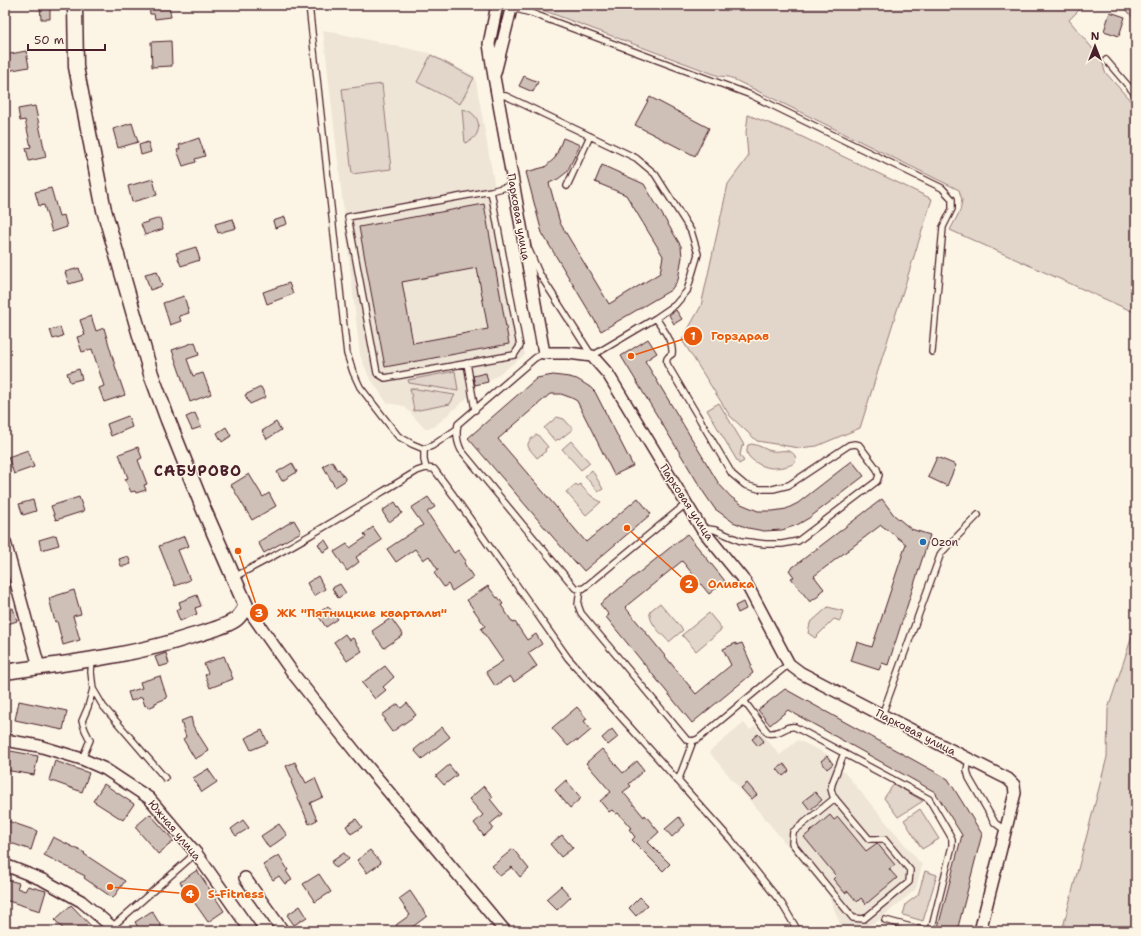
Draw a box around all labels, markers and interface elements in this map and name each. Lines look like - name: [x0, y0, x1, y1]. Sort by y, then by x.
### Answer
- scale bar: [28, 26, 105, 52]
- north arrow: [1075, 26, 1115, 66]
- text: N: [1091, 29, 1100, 44]
- text: 50 m: [34, 32, 64, 48]
- street label: Парковая улица: [503, 172, 534, 262]
- callout: Горздрав: [683, 324, 777, 348]
- text: 1: [690, 328, 696, 344]
- text: Горздрав: [711, 328, 769, 344]
- district label: САБУРОВО: [154, 461, 242, 481]
- street label: Парковая улица: [656, 461, 717, 543]
- place label: Ozon: [931, 535, 959, 550]
- marker: Ozon: [918, 537, 928, 547]
- callout: Оливка: [679, 572, 762, 596]
- text: 2: [685, 576, 694, 592]
- text: Оливка: [708, 576, 755, 592]
- callout: ЖК "Пятницкие кварталы": [249, 601, 455, 625]
- text: 3: [255, 605, 263, 621]
- text: ЖК "Пятницкие кварталы": [277, 605, 447, 621]
- street label: Парковая улица: [873, 706, 959, 759]
- street label: Южная улица: [145, 797, 205, 864]
- callout: S-Fitness: [180, 882, 272, 906]
- text: 4: [186, 886, 195, 902]
- text: S-Fitness: [208, 886, 264, 902]

